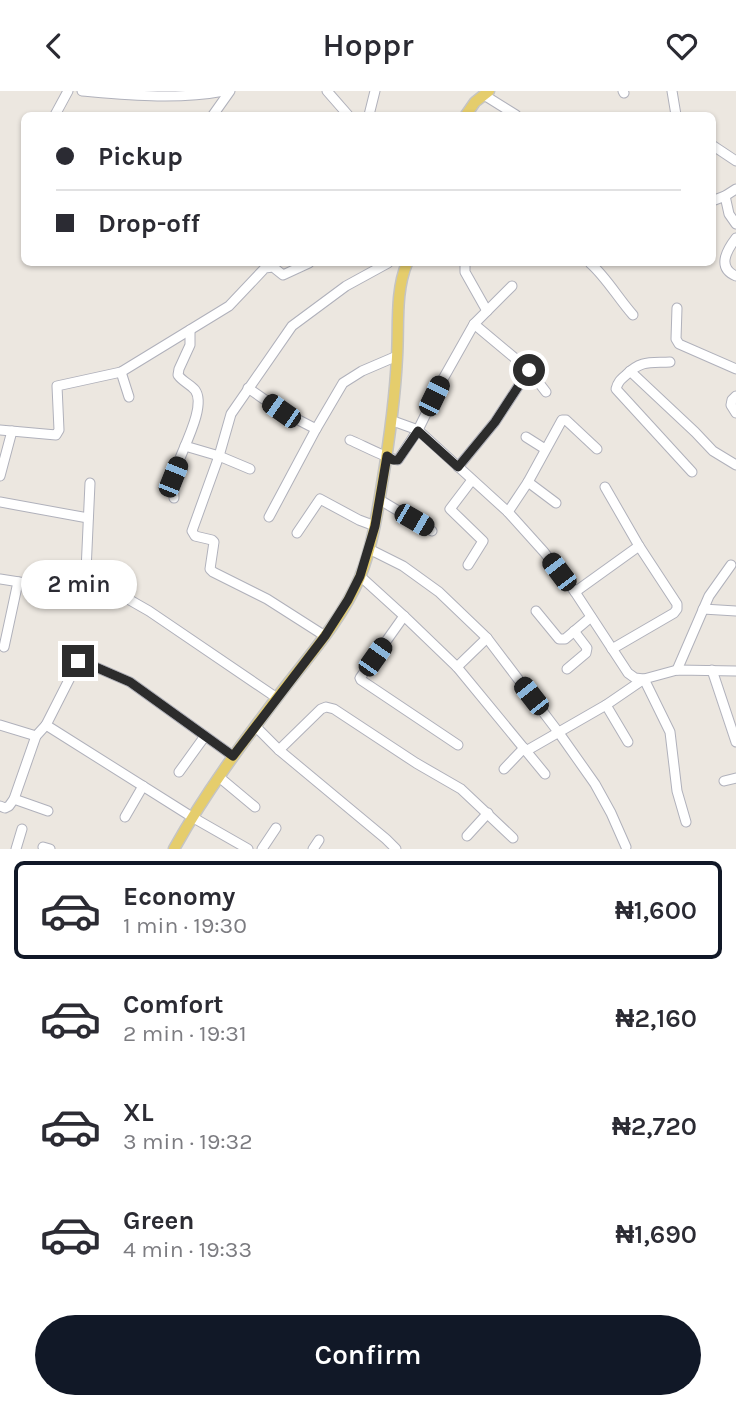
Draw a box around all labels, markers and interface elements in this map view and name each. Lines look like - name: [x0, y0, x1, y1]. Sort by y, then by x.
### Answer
- icon: back: [35, 27, 73, 65]
- text: Hoppr: [322, 27, 414, 64]
- icon: heart: [663, 27, 701, 65]
- text: Pickup: [98, 141, 183, 172]
- text: Drop-off: [98, 208, 200, 239]
- route start: [513, 354, 545, 386]
- car: [416, 373, 453, 419]
- car: [258, 390, 305, 432]
- car: [156, 454, 191, 500]
- car: [391, 500, 438, 540]
- car: [538, 549, 581, 595]
- callout: 2 min: [20, 559, 136, 609]
- text: 2 min: [48, 571, 110, 598]
- car: [355, 634, 396, 680]
- route end: [62, 645, 94, 677]
- car: [510, 673, 553, 719]
- icon: car: [39, 879, 102, 942]
- text: Economy: [123, 881, 235, 912]
- text: ₦1,600: [615, 895, 697, 926]
- text: 1 min · 19:30: [123, 912, 247, 939]
- icon: car: [39, 987, 102, 1050]
- text: Comfort: [123, 989, 224, 1020]
- text: ₦2,160: [616, 1003, 697, 1034]
- text: 2 min · 19:31: [123, 1020, 247, 1047]
- icon: car: [39, 1095, 102, 1158]
- text: XL: [123, 1097, 154, 1128]
- text: ₦2,720: [612, 1111, 697, 1142]
- text: 3 min · 19:32: [123, 1128, 252, 1155]
- icon: car: [39, 1203, 102, 1266]
- text: Green: [123, 1205, 195, 1236]
- text: ₦1,690: [616, 1219, 697, 1250]
- text: 4 min · 19:33: [123, 1236, 252, 1263]
- button: Confirm: [35, 1315, 701, 1395]

